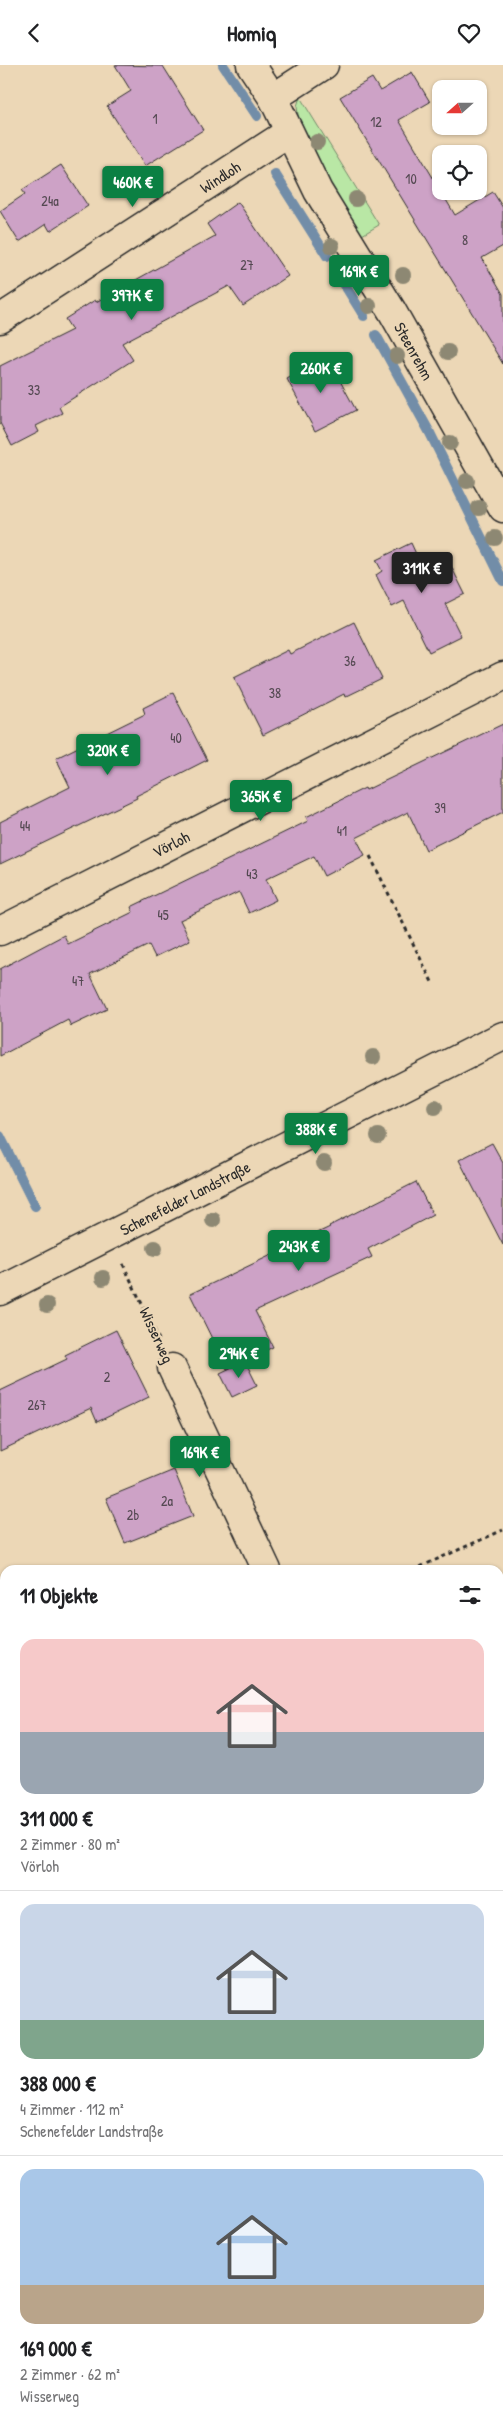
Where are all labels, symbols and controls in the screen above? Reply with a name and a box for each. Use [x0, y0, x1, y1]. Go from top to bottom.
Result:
text: Homiq [227, 18, 276, 48]
icon: back [20, 19, 48, 47]
icon: heart [455, 19, 483, 47]
north arrow [432, 80, 488, 135]
map controls [432, 80, 487, 200]
house number: 1 [152, 109, 158, 128]
house number: 12 [370, 112, 382, 131]
button: locate [432, 145, 487, 200]
street label: Windloh [195, 156, 245, 198]
pin: 460K € [92, 165, 174, 208]
house number: 10 [405, 169, 417, 188]
text: 460K € [113, 171, 153, 193]
house number: 24a [41, 191, 59, 210]
house number: 8 [462, 230, 468, 249]
house number: 27 [240, 255, 254, 274]
pin: 169K € [318, 255, 400, 297]
text: 169K € [340, 260, 378, 282]
pin: 397K € [91, 279, 173, 321]
text: 397K € [112, 284, 152, 306]
street label: Steenrehm [389, 318, 439, 384]
pin: 260K € [280, 351, 362, 394]
text: 260K € [301, 357, 341, 379]
house number: 33 [28, 380, 40, 399]
pin: 311K € [381, 551, 463, 594]
text: 311K € [403, 557, 441, 579]
house number: 36 [344, 651, 356, 670]
house number: 38 [269, 683, 281, 702]
house number: 40 [170, 728, 182, 747]
pin: 320K € [67, 733, 149, 776]
text: 320K € [87, 739, 129, 761]
pin: 365K € [220, 779, 302, 822]
text: 365K € [241, 785, 281, 807]
house number: 39 [434, 798, 446, 817]
house number: 44 [20, 816, 30, 835]
house number: 41 [337, 821, 347, 840]
street label: Vörloh [149, 825, 194, 863]
house number: 43 [246, 864, 258, 883]
house number: 45 [157, 905, 169, 924]
house number: 47 [72, 971, 84, 990]
pin: 388K € [275, 1113, 357, 1155]
text: 388K € [296, 1118, 336, 1140]
street label: Schenefelder Landstraße [116, 1155, 255, 1240]
pin: 243K € [258, 1229, 340, 1272]
text: 243K € [279, 1235, 319, 1257]
street label: Wisserweg [135, 1304, 179, 1366]
pin: 294K € [198, 1337, 280, 1379]
text: 294K € [219, 1342, 259, 1364]
house number: 2 [104, 1367, 111, 1386]
house number: 267 [27, 1395, 47, 1414]
pin: 169K € [159, 1435, 241, 1478]
text: 169K € [181, 1441, 219, 1463]
house number: 2a [161, 1491, 174, 1510]
house number: 2b [127, 1505, 139, 1524]
text: 11 Objekte [20, 1581, 98, 1610]
icon: filters [456, 1581, 484, 1609]
icon: home [207, 1671, 297, 1761]
text: 311 000 € [20, 1804, 93, 1833]
text: 2 Zimmer · 80 m² [20, 1833, 120, 1855]
text: Vörloh [20, 1855, 59, 1877]
icon: home [207, 1937, 297, 2027]
text: 388 000 € [20, 2069, 96, 2098]
text: 4 Zimmer · 112 m² [20, 2098, 124, 2120]
text: Schenefelder Landstraße [20, 2120, 164, 2142]
icon: home [207, 2202, 297, 2292]
text: 169 000 € [20, 2334, 92, 2363]
text: 2 Zimmer · 62 m² [20, 2363, 120, 2385]
text: Wisserweg [20, 2385, 79, 2407]

